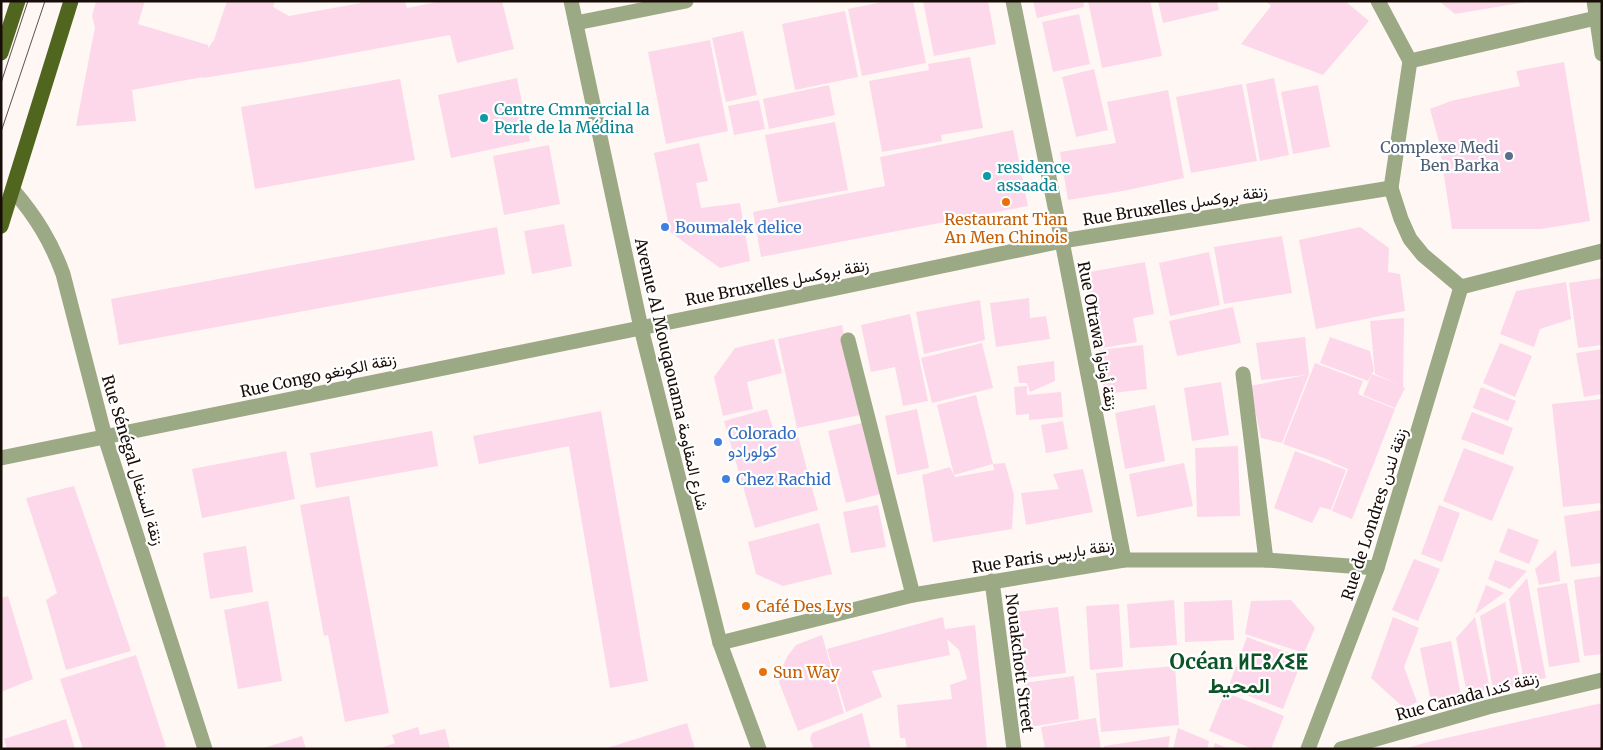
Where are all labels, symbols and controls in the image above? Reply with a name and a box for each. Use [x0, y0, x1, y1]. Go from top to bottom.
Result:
place label: Centre Cmmercial la Perle de la Médina [494, 99, 650, 137]
marker: Centre Cmmercial la Perle de la Médina [478, 112, 490, 124]
place label: Complexe Medi Ben Barka [1380, 137, 1499, 175]
marker: Complexe Medi Ben Barka [1503, 150, 1515, 162]
place label: residence assaada [997, 157, 1070, 195]
marker: residence assaada [981, 170, 993, 182]
street label: Rue Bruxelles زنقة بروكسل [1081, 181, 1269, 230]
marker: Restaurant Tian An Men Chinois [1000, 196, 1012, 208]
place label: Restaurant Tian An Men Chinois [943, 209, 1068, 247]
place label: Boumalek delice [675, 217, 802, 237]
marker: Boumalek delice [659, 221, 671, 233]
street label: Avenue Al Mouqaouama شارع المقاومة [629, 235, 713, 513]
street label: Rue Bruxelles زنقة بروكسل [683, 254, 871, 311]
street label: Rue Ottawa زنقة أوتاوا [1073, 259, 1122, 413]
street label: Rue Congo زنقة الكونغو [238, 349, 398, 402]
street label: Rue Sénégal زنقة السنغال [97, 372, 168, 548]
place label: Colorado كولورادو [728, 423, 796, 462]
street label: Rue de Londres زنقة لندن [1337, 425, 1412, 603]
marker: Colorado كولورادو [712, 436, 724, 448]
place label: Chez Rachid [736, 469, 831, 489]
marker: Chez Rachid [720, 473, 732, 485]
street label: Rue Paris زنقة باريس [970, 535, 1116, 578]
street label: Nouakchott Street [1002, 592, 1039, 734]
place label: Café Des Lys [756, 596, 852, 616]
marker: Café Des Lys [740, 600, 752, 612]
district label: Océan ⵍⵎⵓⵃⵉⵟ المحيط [1170, 648, 1309, 699]
place label: Sun Way [773, 662, 840, 682]
marker: Sun Way [757, 666, 769, 678]
street label: Rue Canada زنقة كندا [1393, 667, 1541, 726]

